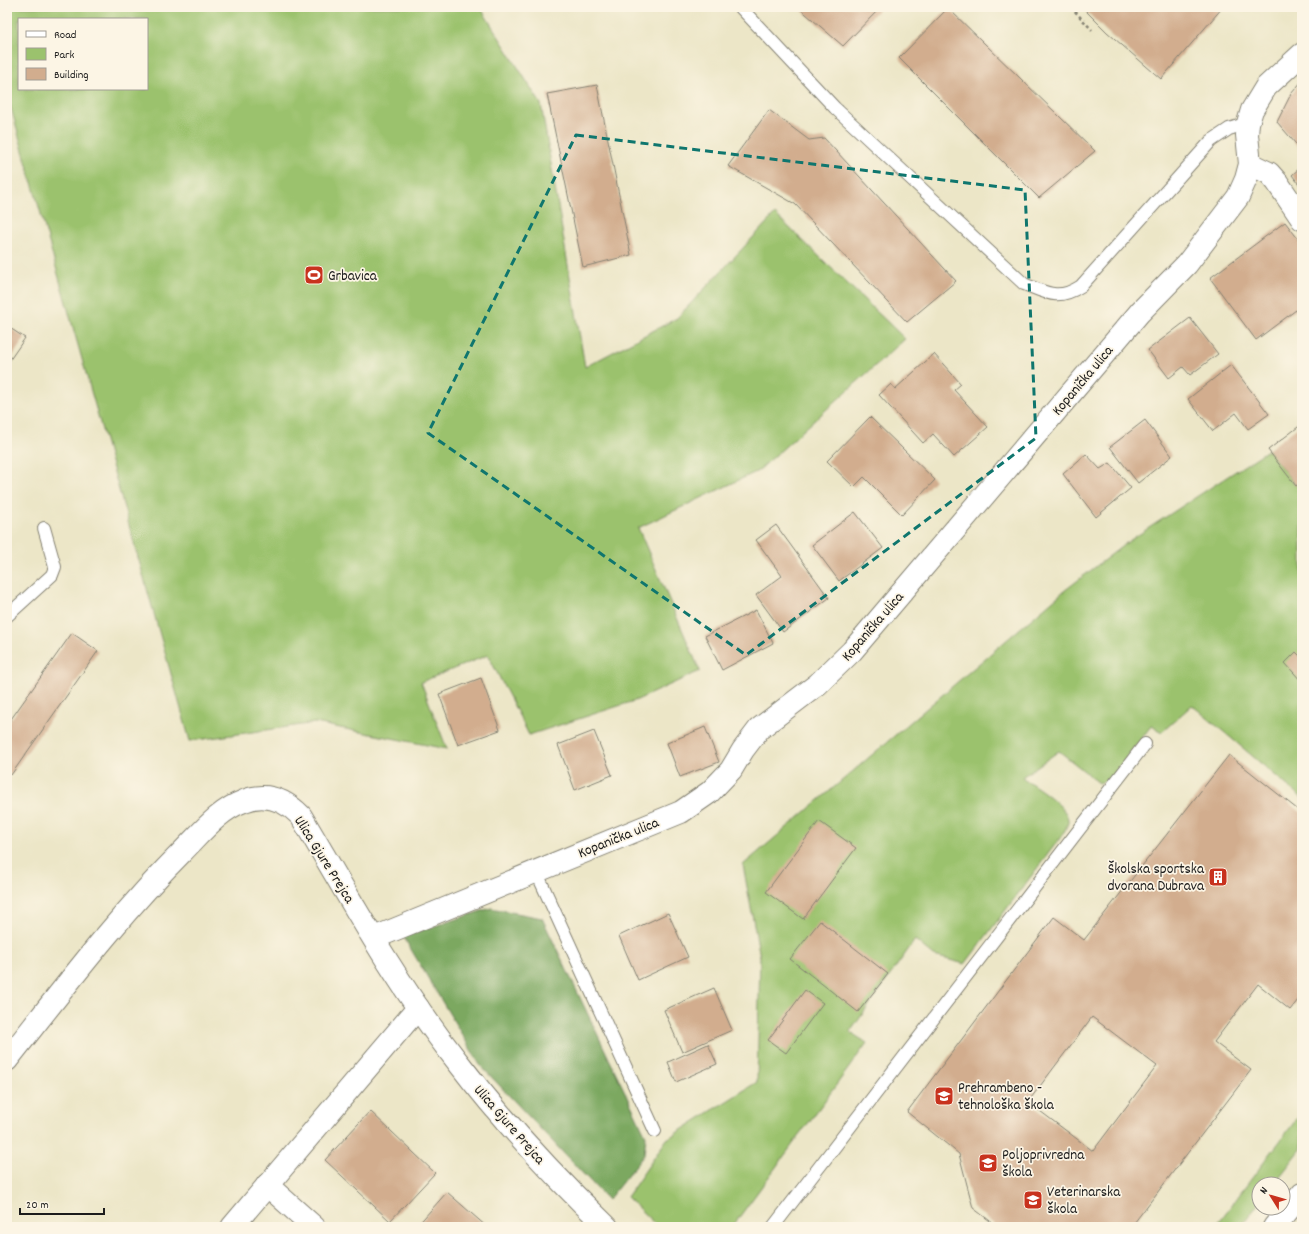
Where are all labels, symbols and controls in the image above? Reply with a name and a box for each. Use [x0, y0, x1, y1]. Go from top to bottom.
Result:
legend [18, 18, 148, 90]
text: Road [54, 27, 76, 44]
text: Park [54, 47, 75, 64]
text: Building [54, 67, 89, 84]
sports icon: Grbavica [303, 264, 325, 286]
place label: Grbavica [328, 266, 378, 288]
street label: Kopanička ulica [1048, 341, 1120, 421]
street label: Kopanička ulica [837, 587, 911, 667]
street label: Ulica Gjure Prejca [288, 812, 360, 909]
street label: Kopanička ulica [575, 812, 664, 865]
place label: Školska sportska dvorana Dubrava [1107, 859, 1205, 898]
building icon: Školska sportska dvorana Dubrava [1207, 866, 1229, 888]
place label: Prehrambeno - tehnološka škola [958, 1078, 1055, 1117]
street label: Ulica Gjure Prejca [468, 1081, 550, 1171]
school or university icon: Prehrambeno - tehnološka škola [933, 1085, 955, 1107]
place label: Poljoprivredna škola [1002, 1145, 1085, 1184]
school or university icon: Poljoprivredna škola [977, 1152, 999, 1174]
north arrow [1251, 1176, 1291, 1216]
place label: Veterinarska škola [1047, 1182, 1121, 1221]
text: N [1257, 1184, 1273, 1198]
school or university icon: Veterinarska škola [1022, 1189, 1044, 1211]
scale bar [20, 1190, 104, 1216]
text: 20 m [26, 1197, 49, 1214]

